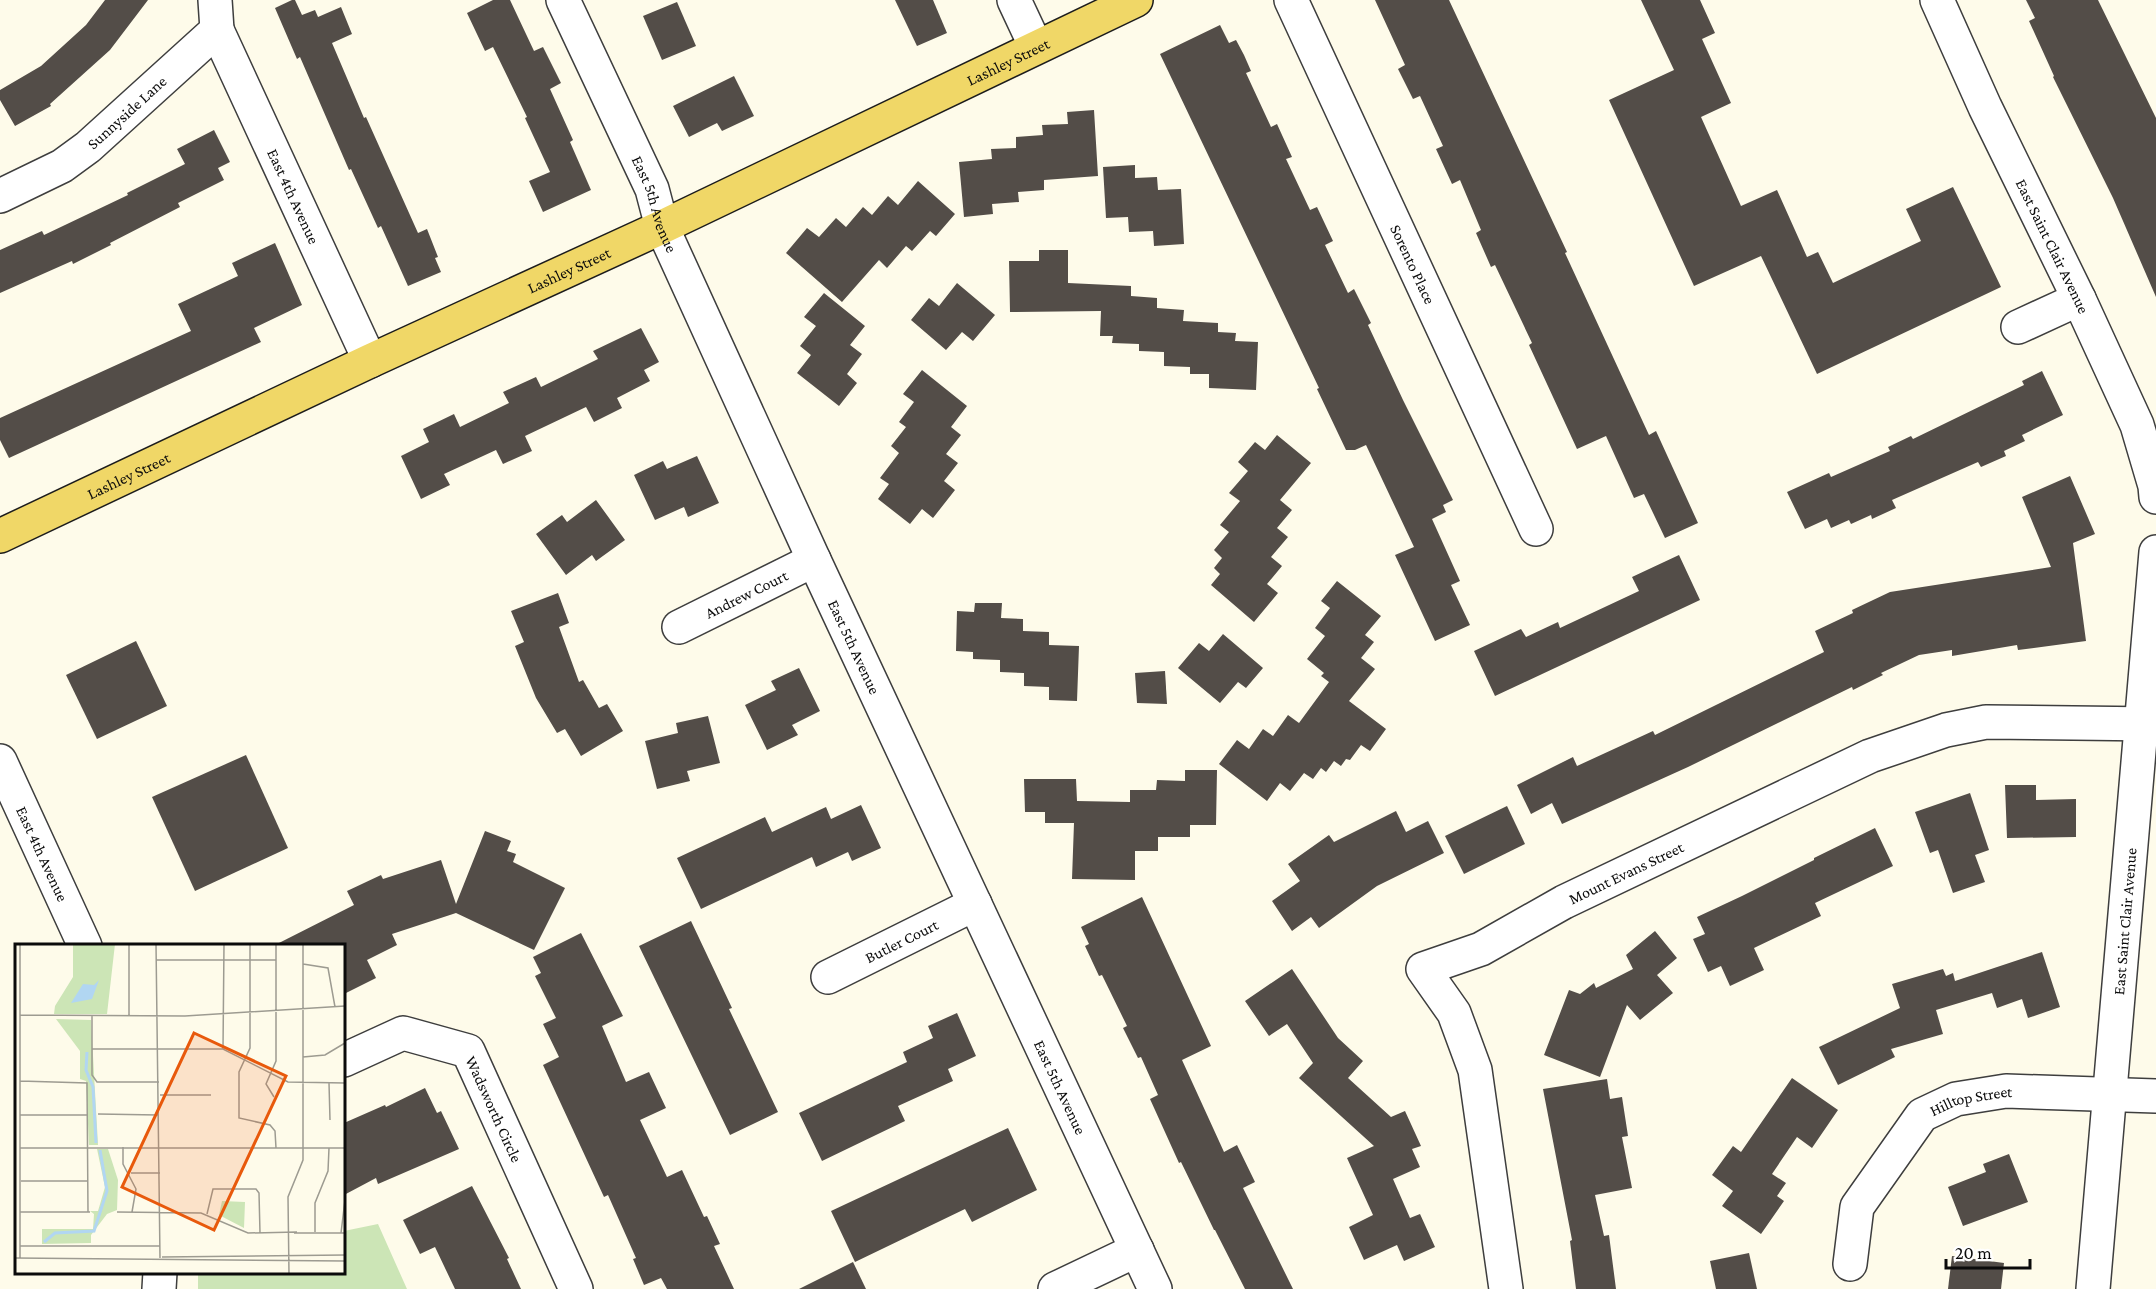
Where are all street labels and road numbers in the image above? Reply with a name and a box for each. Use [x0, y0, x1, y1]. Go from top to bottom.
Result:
street label: Lashley Street [964, 35, 1053, 89]
street label: Sunnyside Lane [84, 72, 170, 152]
street label: East 4th Avenue [264, 146, 323, 247]
street label: East 5th Avenue [629, 153, 680, 255]
street label: East Saint Clair Avenue [2012, 176, 2092, 316]
street label: Sorento Place [1387, 222, 1439, 307]
street label: Lashley Street [525, 244, 614, 297]
street label: Lashley Street [85, 449, 173, 503]
street label: Andrew Court [702, 566, 791, 622]
street label: East 5th Avenue [825, 597, 883, 697]
street label: East 4th Avenue [13, 804, 71, 904]
street label: Mount Evans Street [1566, 838, 1687, 908]
street label: East Saint Clair Avenue [2110, 847, 2140, 996]
street label: Butler Court [862, 915, 942, 966]
street label: East 5th Avenue [1031, 1037, 1089, 1137]
street label: Wadsworth Circle [462, 1053, 525, 1165]
street label: Hilltop Street [1927, 1083, 2013, 1119]

